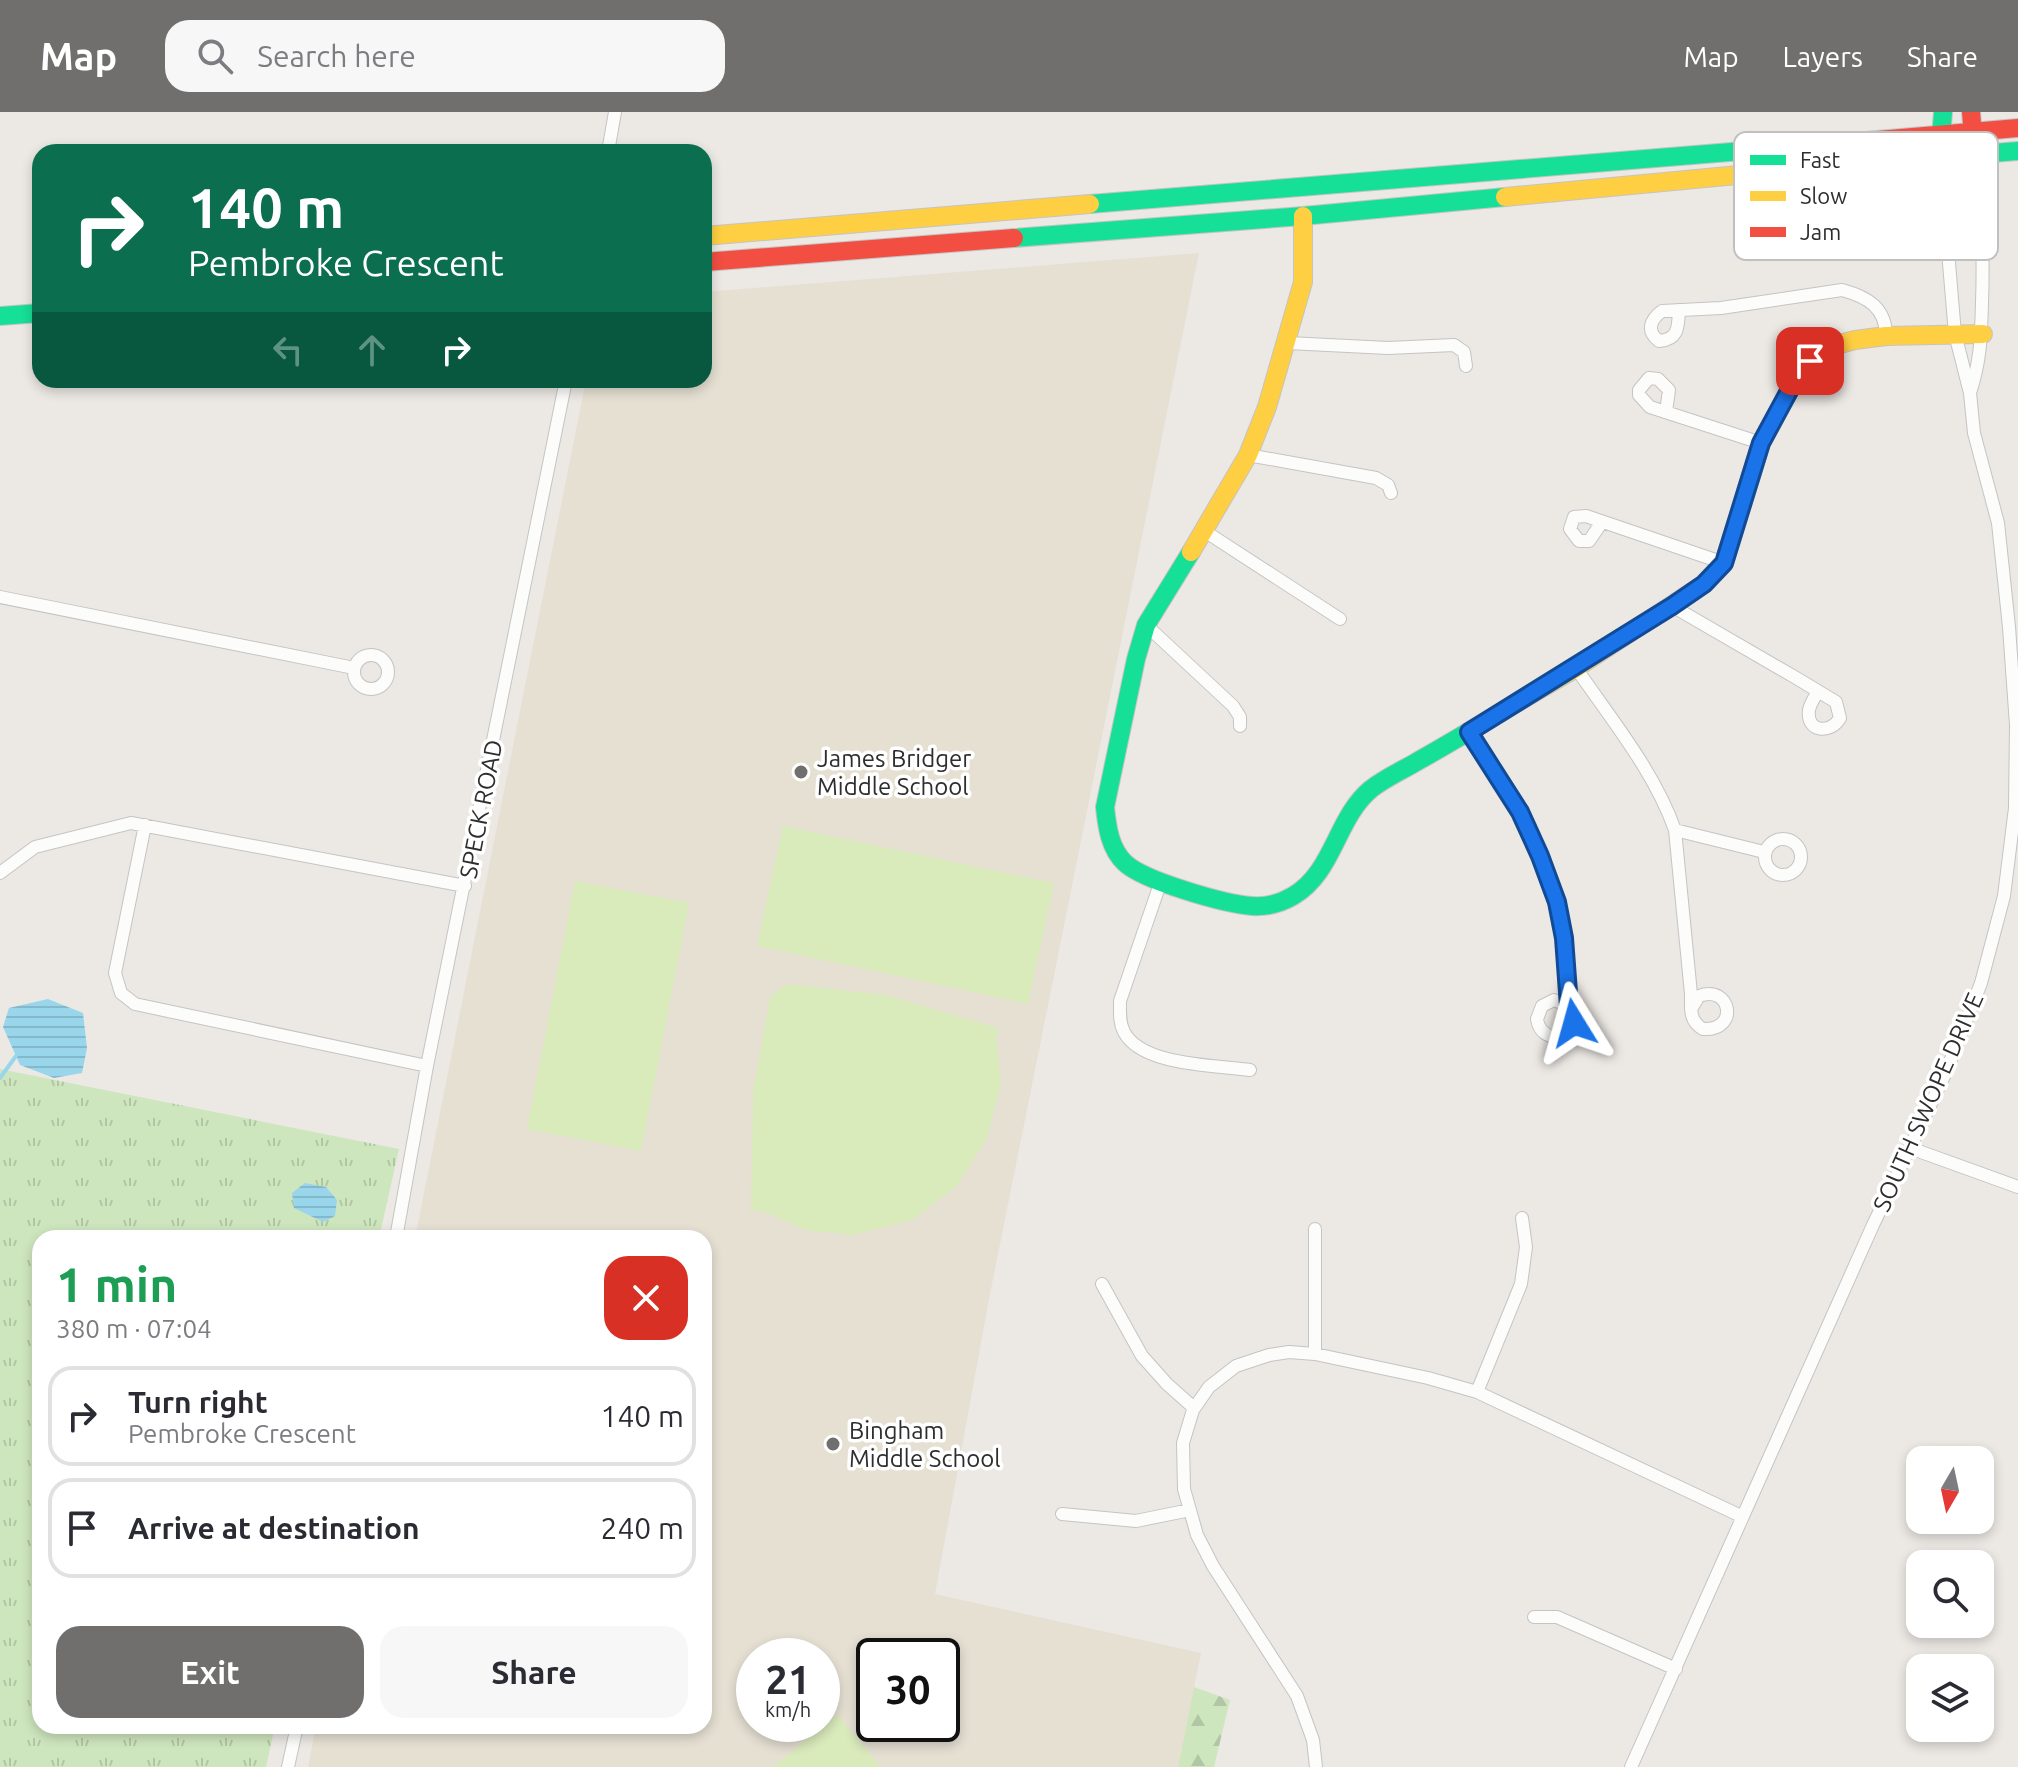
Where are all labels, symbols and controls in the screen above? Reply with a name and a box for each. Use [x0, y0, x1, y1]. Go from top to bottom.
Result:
search box [165, 20, 725, 92]
icon: search [193, 34, 237, 78]
text: Map [40, 35, 117, 77]
text: Search here [257, 39, 416, 73]
text: Map [1683, 41, 1739, 72]
text: Layers [1783, 41, 1863, 72]
text: Share [1907, 41, 1978, 72]
legend [1734, 132, 1998, 260]
text: Fast [1800, 147, 1841, 172]
icon: right [56, 176, 160, 280]
text: 140 m [188, 176, 344, 239]
text: Slow [1800, 183, 1847, 208]
text: Jam [1800, 219, 1841, 244]
text: Pembroke Crescent [188, 242, 504, 283]
pin [1776, 327, 1844, 395]
icon: left [266, 328, 310, 372]
icon: ahead [350, 328, 394, 372]
icon: right [434, 328, 478, 372]
icon: arrive [1788, 339, 1832, 383]
street label: SPECK ROAD [454, 737, 508, 881]
place label: James Bridger Middle School [817, 745, 971, 800]
marker: James Bridger Middle School [792, 763, 810, 781]
position arrow [1532, 981, 1616, 1065]
street label: SOUTH SWOPE DRIVE [1868, 988, 1988, 1216]
button: close [604, 1256, 688, 1340]
text: 1 min [56, 1257, 177, 1311]
text: 380 m · 07:04 [56, 1314, 212, 1343]
text: Turn right [128, 1385, 268, 1419]
icon: right [60, 1394, 104, 1438]
text: 140 m [600, 1399, 684, 1433]
place label: Bingham Middle School [849, 1417, 1001, 1472]
text: Pembroke Crescent [128, 1419, 356, 1448]
marker: Bingham Middle School [824, 1435, 842, 1453]
north arrow [1906, 1446, 1994, 1534]
map controls [1906, 1446, 1994, 1742]
icon: arrive [60, 1506, 104, 1550]
text: Arrive at destination [128, 1511, 420, 1545]
text: 240 m [600, 1511, 684, 1545]
button: search [1906, 1550, 1994, 1638]
button: Exit [56, 1626, 364, 1718]
button: Share [380, 1626, 688, 1718]
speed limit sign: 30 [856, 1638, 960, 1742]
button: layers [1906, 1654, 1994, 1742]
text: 21 [765, 1657, 811, 1702]
text: km/h [765, 1698, 811, 1721]

